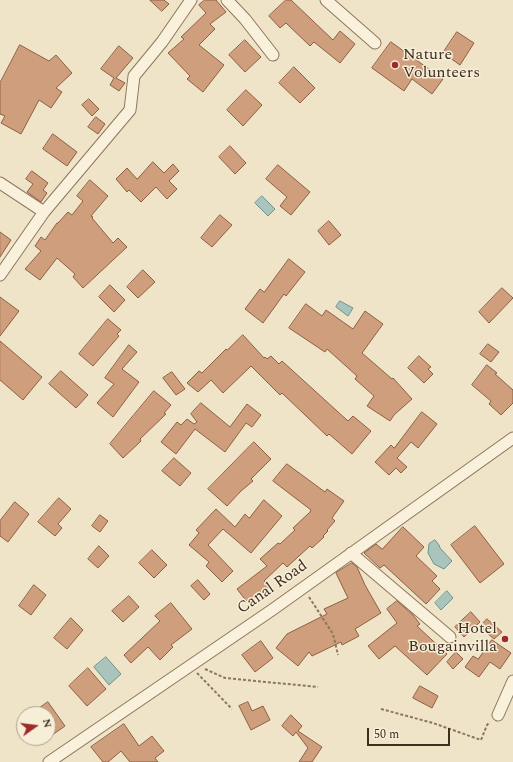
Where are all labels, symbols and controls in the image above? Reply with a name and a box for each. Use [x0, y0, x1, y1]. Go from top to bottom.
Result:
place label: Nature Volunteers [403, 46, 480, 84]
marker: Nature Volunteers [390, 60, 400, 70]
street label: Canal Road [234, 557, 312, 619]
place label: Hotel Bougainvilla [408, 620, 497, 658]
marker: Hotel Bougainvilla [500, 634, 510, 644]
north arrow [16, 706, 56, 746]
text: N [38, 717, 56, 730]
scale bar [369, 720, 452, 746]
text: 50 m [374, 725, 399, 744]

